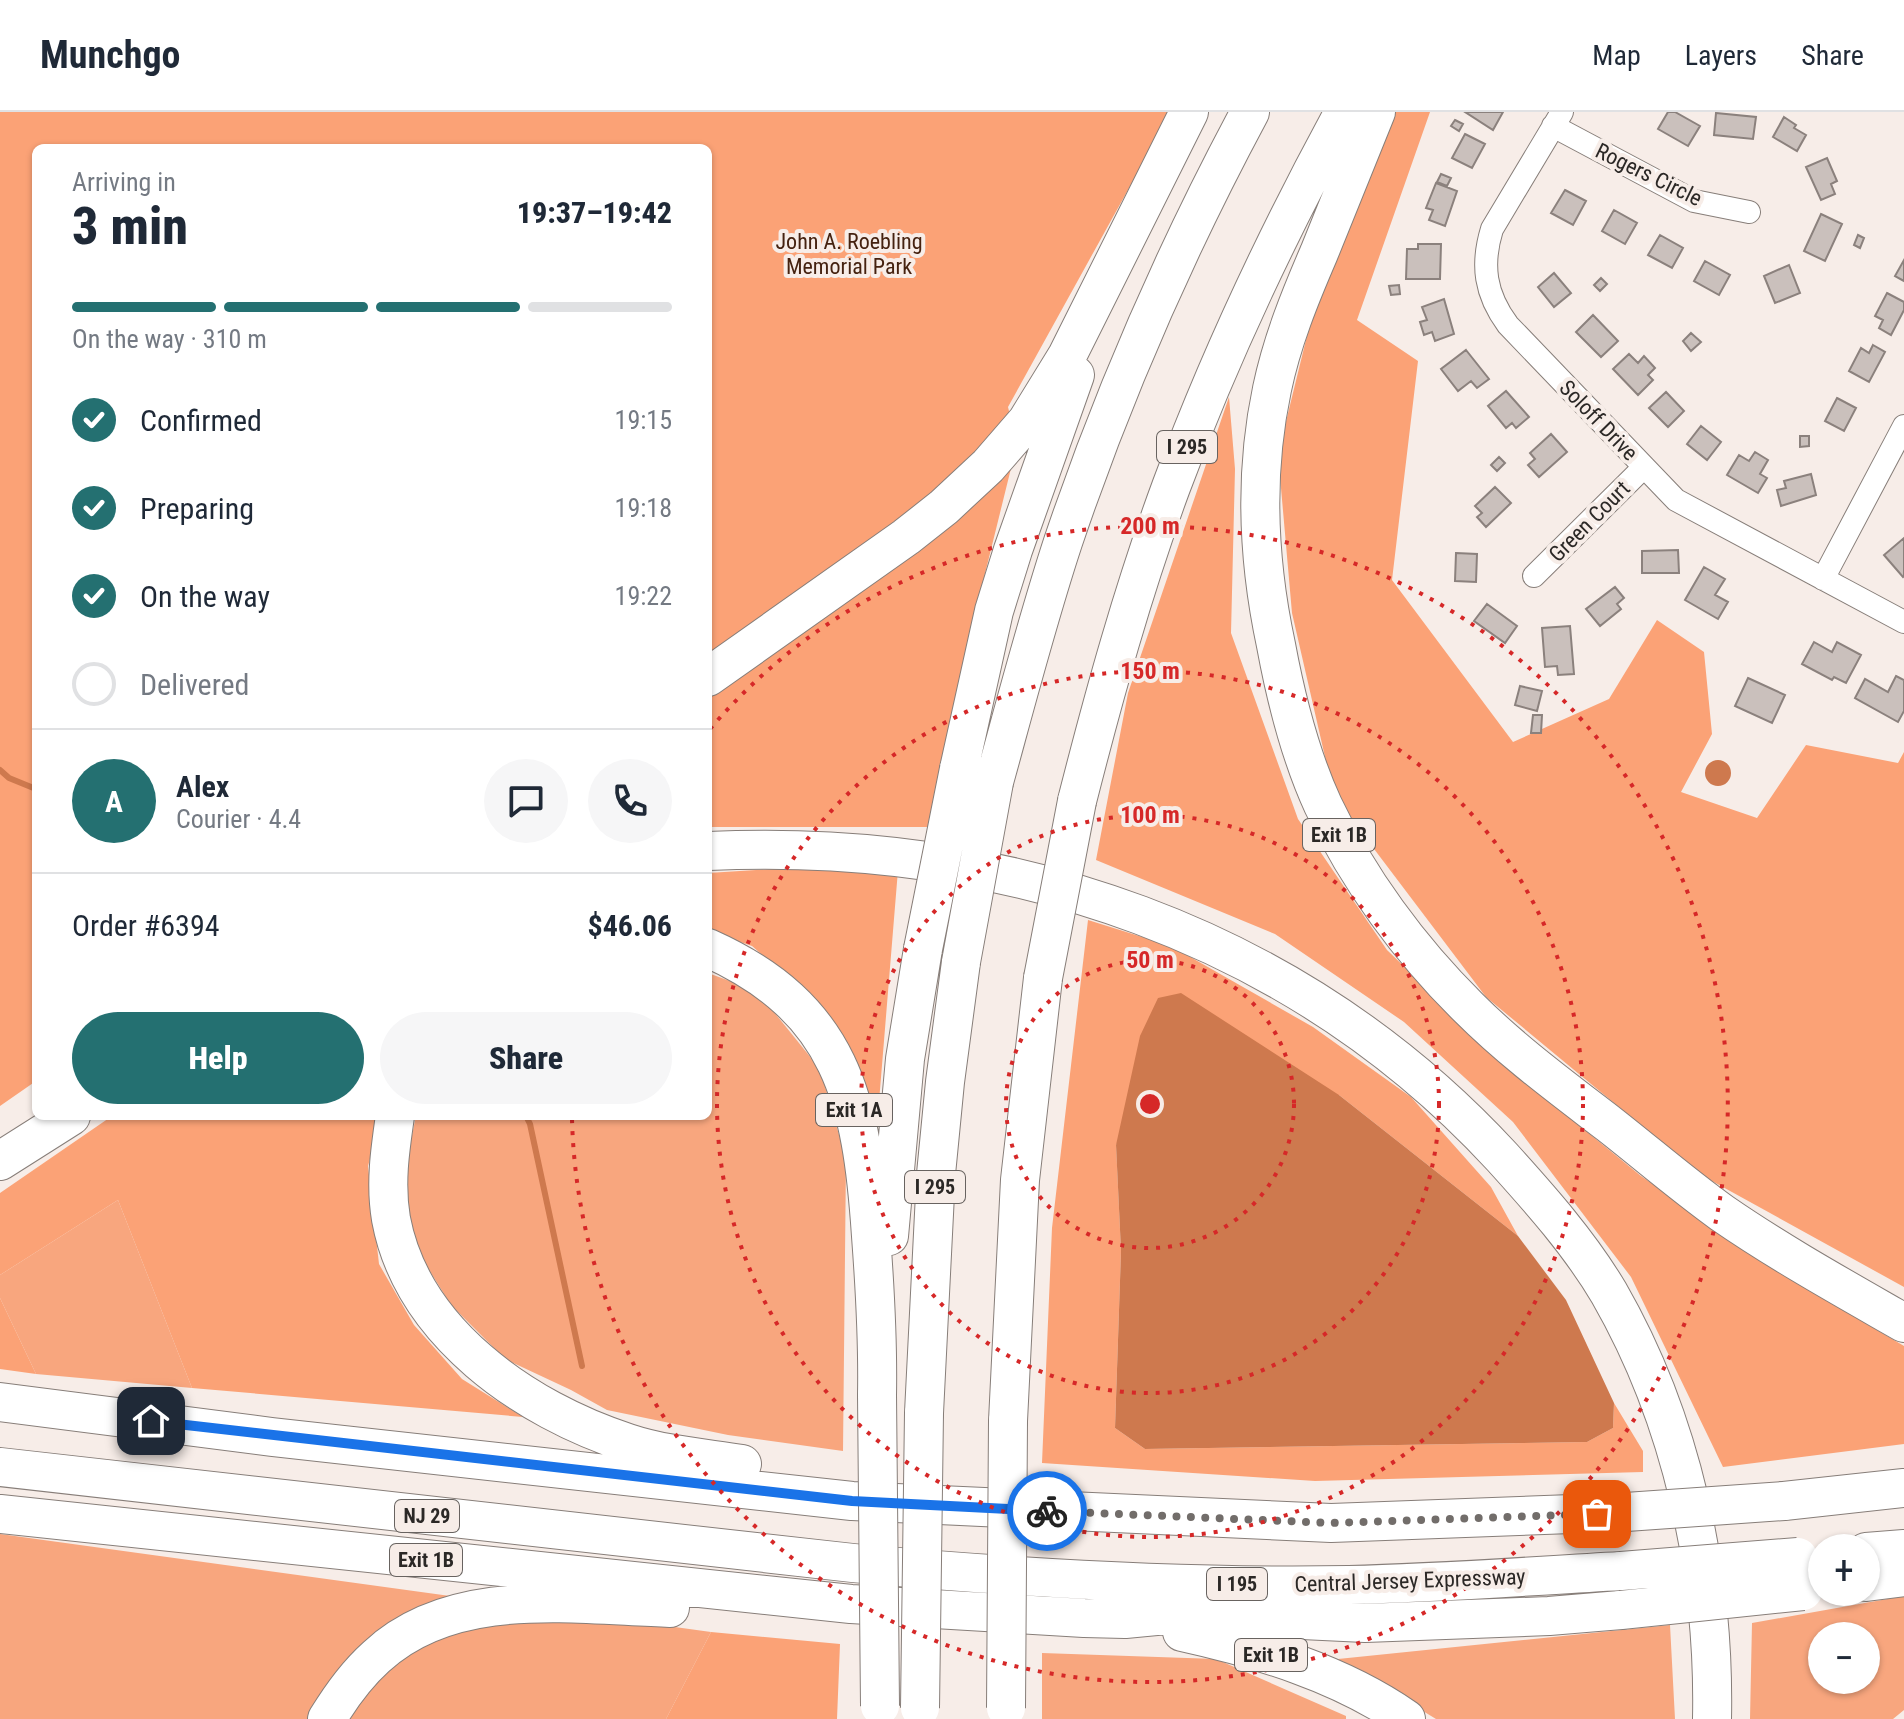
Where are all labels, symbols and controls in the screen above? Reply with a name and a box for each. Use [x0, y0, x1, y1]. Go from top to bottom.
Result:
text: Munchgo [40, 33, 180, 77]
text: Map [1592, 39, 1641, 72]
text: Layers [1685, 39, 1757, 72]
text: Share [1801, 39, 1864, 72]
street label: Rogers Circle [1592, 138, 1706, 211]
text: Arriving in [72, 167, 176, 197]
text: 19:37–19:42 [517, 195, 672, 230]
text: 3 min [72, 196, 188, 257]
park label: John A. Roebling Memorial Park [775, 229, 923, 279]
text: On the way · 310 m [72, 324, 267, 354]
street label: Soloff Drive [1554, 375, 1643, 466]
icon: check [72, 398, 116, 442]
text: Confirmed [140, 403, 262, 438]
text: 19:15 [615, 405, 672, 435]
road number: I 295 [1157, 431, 1217, 463]
street label: Green Court [1544, 476, 1635, 567]
icon: check [72, 486, 116, 530]
text: Preparing [140, 491, 254, 526]
text: 19:18 [615, 493, 672, 523]
text: 200 m [1120, 512, 1180, 540]
icon: check [72, 574, 116, 618]
text: On the way [140, 579, 270, 614]
text: 19:22 [615, 581, 672, 611]
text: 150 m [1120, 657, 1180, 685]
text: Delivered [140, 667, 249, 702]
button: chat [484, 759, 568, 843]
button: phone [588, 759, 672, 843]
text: Alex [176, 769, 229, 804]
text: A [105, 784, 123, 819]
text: 100 m [1120, 801, 1180, 829]
text: Courier · 4.4 [176, 804, 301, 834]
road number: Exit 1B [1303, 819, 1375, 851]
text: Order #6394 [72, 908, 220, 943]
text: $46.06 [587, 908, 672, 943]
text: 50 m [1126, 946, 1174, 974]
button: Help [72, 1012, 364, 1104]
button: Share [380, 1012, 672, 1104]
centre of rings [1136, 1090, 1164, 1118]
road number: Exit 1A [816, 1094, 892, 1126]
road number: I 295 [905, 1171, 965, 1203]
pin [117, 1387, 185, 1455]
icon: home [129, 1399, 173, 1443]
courier [1007, 1471, 1087, 1551]
pin [1563, 1480, 1631, 1548]
icon: bike [1025, 1489, 1069, 1533]
icon: bag [1575, 1492, 1619, 1536]
road number: NJ 29 [395, 1500, 459, 1532]
map controls [1808, 1534, 1880, 1694]
button: + [1808, 1534, 1880, 1606]
road number: Exit 1B [390, 1544, 462, 1576]
street label: Central Jersey Expressway [1294, 1564, 1526, 1597]
road number: I 195 [1207, 1568, 1267, 1600]
button: − [1808, 1622, 1880, 1694]
road number: Exit 1B [1235, 1639, 1307, 1671]

